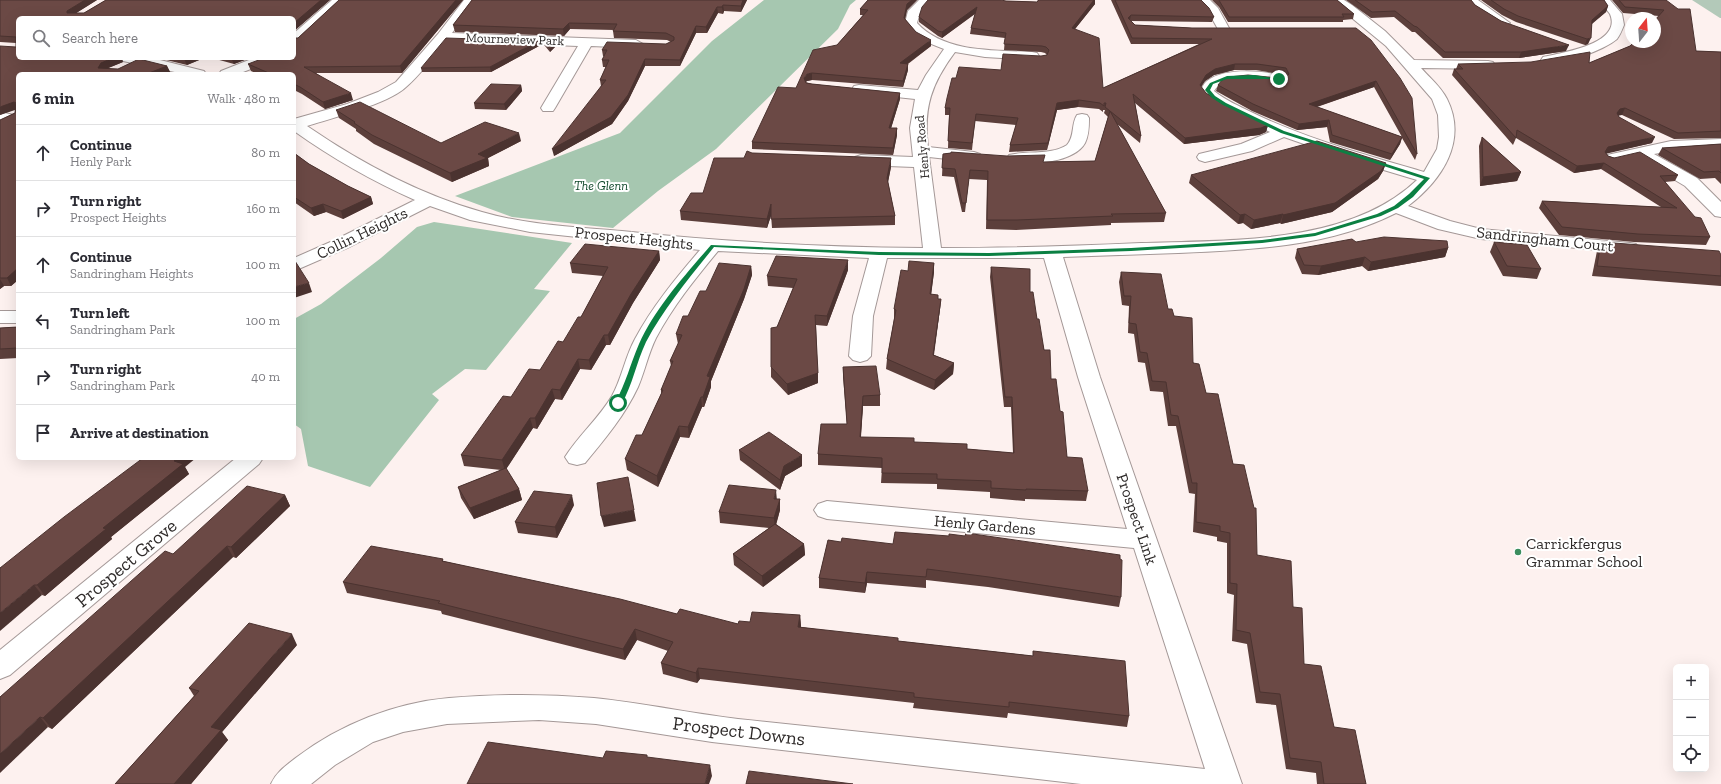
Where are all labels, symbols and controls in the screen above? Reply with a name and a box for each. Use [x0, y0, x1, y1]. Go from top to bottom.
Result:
north arrow [1625, 12, 1661, 48]
search box [16, 16, 296, 60]
icon: search [30, 27, 52, 49]
text: Search here [62, 29, 138, 47]
street label: Mourneview Park [465, 30, 565, 48]
route end [1270, 70, 1288, 88]
text: 6 min [32, 88, 74, 108]
text: Walk · 480 m [208, 91, 280, 106]
street label: Henly Road [912, 115, 932, 179]
text: Continue [70, 136, 132, 154]
icon: ahead [32, 142, 54, 164]
text: 80 m [251, 145, 280, 160]
text: Henly Park [70, 154, 131, 169]
park label: The Glenn [574, 178, 628, 193]
text: Turn right [70, 192, 141, 210]
icon: right [32, 198, 54, 220]
text: 160 m [246, 201, 280, 216]
street label: Collin Heights [313, 203, 411, 263]
text: Prospect Heights [70, 210, 167, 225]
street label: Prospect Heights [574, 222, 694, 254]
street label: Sandringham Court [1476, 222, 1614, 256]
text: Continue [70, 248, 132, 266]
icon: ahead [32, 254, 54, 276]
text: 100 m [246, 257, 280, 272]
text: Sandringham Heights [70, 266, 193, 281]
text: Turn left [70, 304, 130, 322]
icon: left [32, 310, 54, 332]
text: 100 m [246, 313, 280, 328]
text: Sandringham Park [70, 322, 175, 337]
text: Turn right [70, 360, 141, 378]
icon: right [32, 366, 54, 388]
text: 40 m [251, 369, 280, 384]
text: Sandringham Park [70, 378, 175, 393]
route start [609, 394, 627, 412]
icon: arrive [32, 422, 54, 444]
text: Arrive at destination [70, 424, 209, 442]
street label: Prospect Link [1113, 471, 1162, 568]
street label: Henly Gardens [933, 511, 1037, 539]
street label: Prospect Grove [71, 514, 181, 612]
place label: Carrickfergus Grammar School [1526, 534, 1643, 571]
marker: Carrickfergus Grammar School [1513, 547, 1523, 557]
map controls [1673, 664, 1709, 772]
button: + [1673, 664, 1709, 700]
button: − [1673, 700, 1709, 736]
street label: Prospect Downs [671, 711, 807, 751]
button: locate [1673, 736, 1709, 772]

